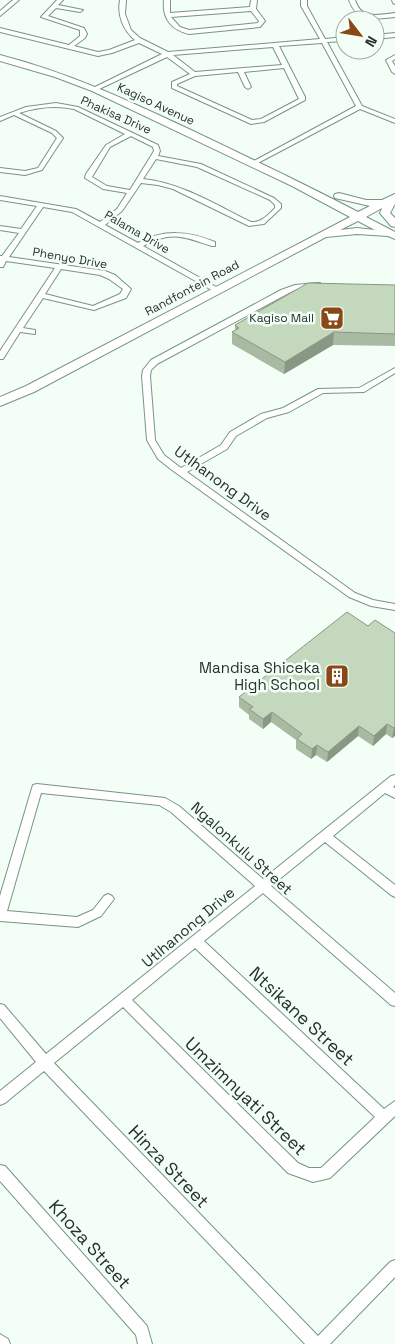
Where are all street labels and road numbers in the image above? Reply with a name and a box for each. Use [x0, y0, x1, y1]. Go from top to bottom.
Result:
street label: Kagiso Avenue [115, 79, 197, 129]
street label: Phakisa Drive [78, 92, 154, 138]
street label: Palama Drive [101, 207, 173, 257]
street label: Phenyo Drive [31, 244, 109, 272]
street label: Randfontein Road [142, 256, 242, 320]
street label: Utlhanong Drive [171, 441, 275, 525]
street label: Ngalonkulu Street [187, 797, 297, 899]
street label: Utlhanong Drive [138, 883, 238, 971]
street label: Ntsikane Street [245, 961, 359, 1071]
street label: Umzimnyati Street [180, 1032, 312, 1160]
street label: Hinza Street [124, 1120, 214, 1212]
street label: Khoza Street [44, 1195, 136, 1293]

